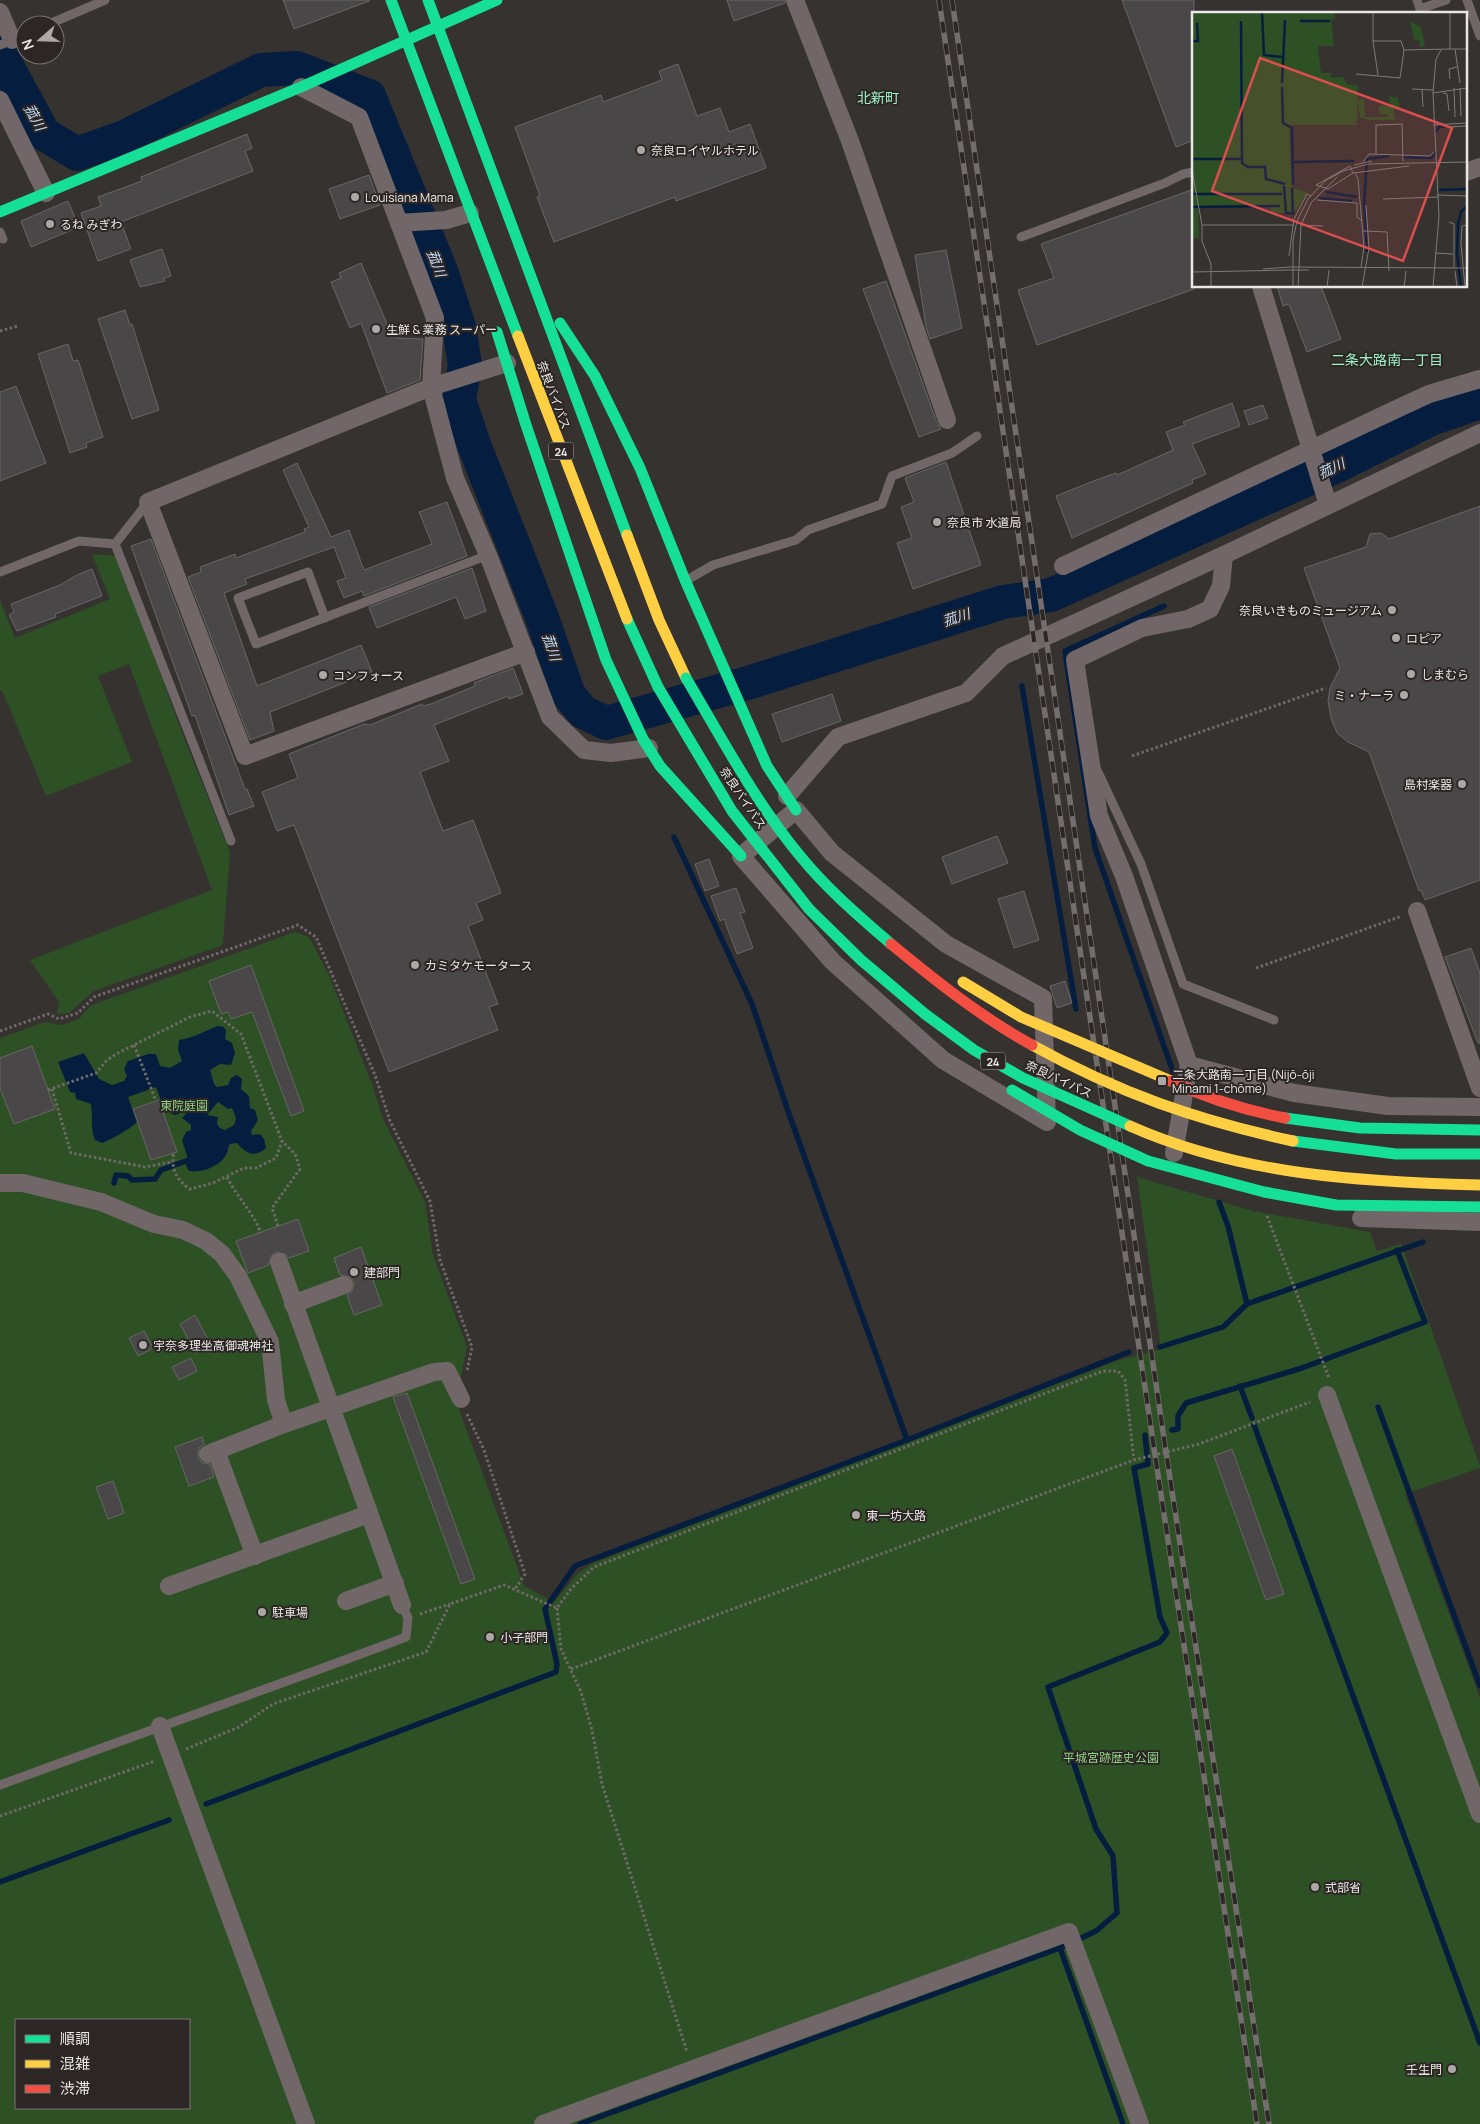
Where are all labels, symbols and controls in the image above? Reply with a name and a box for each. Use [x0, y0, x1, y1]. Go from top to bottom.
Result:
inset map [1192, 12, 1468, 288]
north arrow [15, 15, 65, 65]
text: N [17, 37, 38, 53]
district label: 北新町 [857, 88, 899, 107]
water label: 菰川 [20, 100, 51, 136]
place label: 奈良ロイヤルホテル [651, 142, 759, 159]
marker: 奈良ロイヤルホテル [635, 144, 647, 156]
place label: Louisiana Mama [365, 189, 454, 206]
marker: Louisiana Mama [349, 191, 361, 203]
place label: るね みぎわ [60, 216, 122, 233]
marker: るね みぎわ [44, 218, 56, 230]
water label: 菰川 [423, 247, 452, 281]
place label: 生鮮 & 業務 スーパー [386, 321, 497, 338]
marker: 生鮮 & 業務 スーパー [370, 323, 382, 335]
district label: 二条大路南一丁目 [1331, 350, 1443, 369]
street label: 奈良バイパス [533, 358, 575, 432]
road number: 24 [548, 442, 574, 460]
water label: 菰川 [1314, 453, 1350, 483]
place label: 奈良市 水道局 [947, 514, 1021, 531]
marker: 奈良市 水道局 [931, 516, 943, 528]
place label: 奈良いきものミュージアム [1239, 602, 1382, 619]
water label: 菰川 [940, 603, 974, 630]
marker: 奈良いきものミュージアム [1386, 604, 1398, 616]
place label: ロピア [1406, 630, 1442, 647]
water label: 菰川 [538, 631, 566, 665]
marker: ロピア [1390, 632, 1402, 644]
place label: しまむら [1421, 666, 1469, 683]
place label: コンフォース [333, 667, 404, 684]
marker: しまむら [1405, 668, 1417, 680]
marker: コンフォース [317, 669, 329, 681]
place label: ミ・ナーラ [1334, 687, 1394, 704]
marker: ミ・ナーラ [1398, 689, 1410, 701]
street label: 奈良バイパス [716, 763, 770, 833]
place label: 島村楽器 [1404, 776, 1452, 793]
marker: 島村楽器 [1456, 778, 1468, 790]
place label: カミタケモータース [425, 957, 532, 974]
marker: カミタケモータース [409, 959, 421, 971]
road number: 24 [980, 1052, 1006, 1070]
street label: 奈良バイパス [1023, 1056, 1095, 1102]
place label: 二条大路南一丁目 (Nijō-ōji Minami 1-chōme) [1172, 1066, 1315, 1097]
marker: 二条大路南一丁目 (Nijō-ōji Minami 1-chōme) [1156, 1075, 1168, 1087]
park label: 東院庭園 [160, 1097, 208, 1114]
place label: 建部門 [364, 1264, 400, 1281]
marker: 建部門 [348, 1266, 360, 1278]
place label: 宇奈多理坐高御魂神社 [153, 1337, 273, 1354]
marker: 宇奈多理坐高御魂神社 [137, 1339, 149, 1351]
place label: 東一坊大路 [866, 1507, 926, 1524]
marker: 東一坊大路 [850, 1509, 862, 1521]
place label: 駐車場 [272, 1604, 308, 1621]
marker: 駐車場 [256, 1606, 268, 1618]
place label: 小子部門 [500, 1629, 548, 1646]
marker: 小子部門 [484, 1631, 496, 1643]
park label: 平城宮跡歴史公園 [1063, 1749, 1159, 1766]
place label: 式部省 [1325, 1879, 1361, 1896]
marker: 式部省 [1309, 1881, 1321, 1893]
legend [15, 2019, 190, 2109]
text: 順調 [60, 2028, 90, 2049]
text: 混雑 [60, 2053, 90, 2074]
place label: 壬生門 [1406, 2061, 1442, 2078]
marker: 壬生門 [1446, 2063, 1458, 2075]
text: 渋滞 [60, 2078, 90, 2099]

